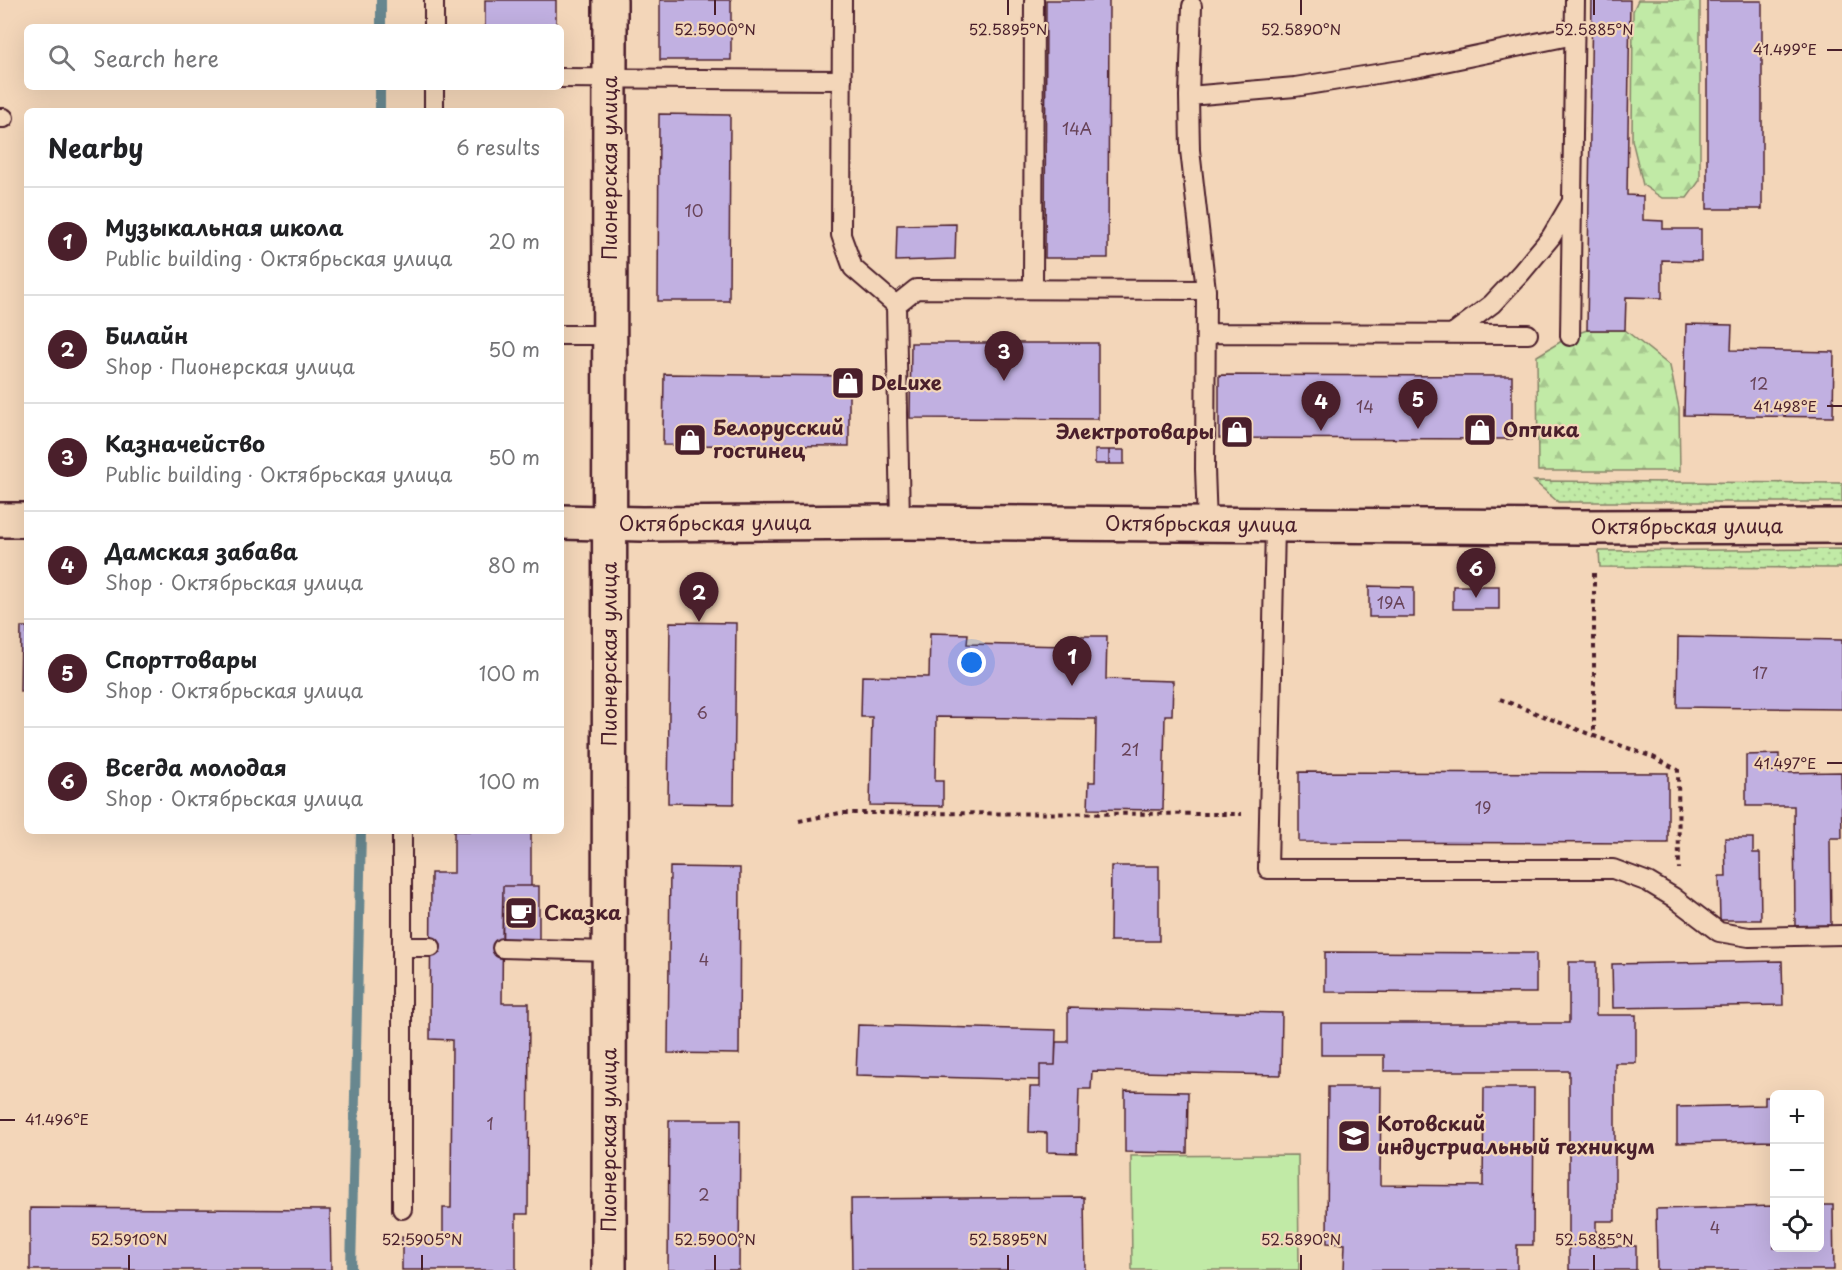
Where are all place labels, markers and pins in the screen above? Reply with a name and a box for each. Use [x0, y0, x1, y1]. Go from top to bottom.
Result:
pin: 3 [984, 332, 1024, 381]
shop icon: DeLuxe [830, 365, 866, 401]
place label: DeLuxe [871, 367, 942, 397]
pin: 5 [1398, 380, 1438, 429]
pin: 4 [1302, 382, 1340, 431]
place label: Белорусский гостинец [713, 412, 844, 465]
shop icon: Оптика [1462, 412, 1498, 448]
shop icon: Электротовары [1219, 414, 1255, 450]
place label: Оптика [1503, 414, 1579, 444]
place label: Электротовары [1056, 416, 1214, 446]
shop icon: Белорусский гостинец [672, 422, 708, 458]
pin: 6 [1456, 548, 1496, 598]
pin: 2 [680, 572, 718, 622]
pin: 1 [1052, 636, 1092, 686]
cafe icon: Сказка [503, 895, 539, 931]
place label: Сказка [544, 897, 622, 927]
place label: Котовский индустриальный техникум [1377, 1108, 1655, 1161]
school or university icon: Котовский индустриальный техникум [1336, 1118, 1372, 1154]

